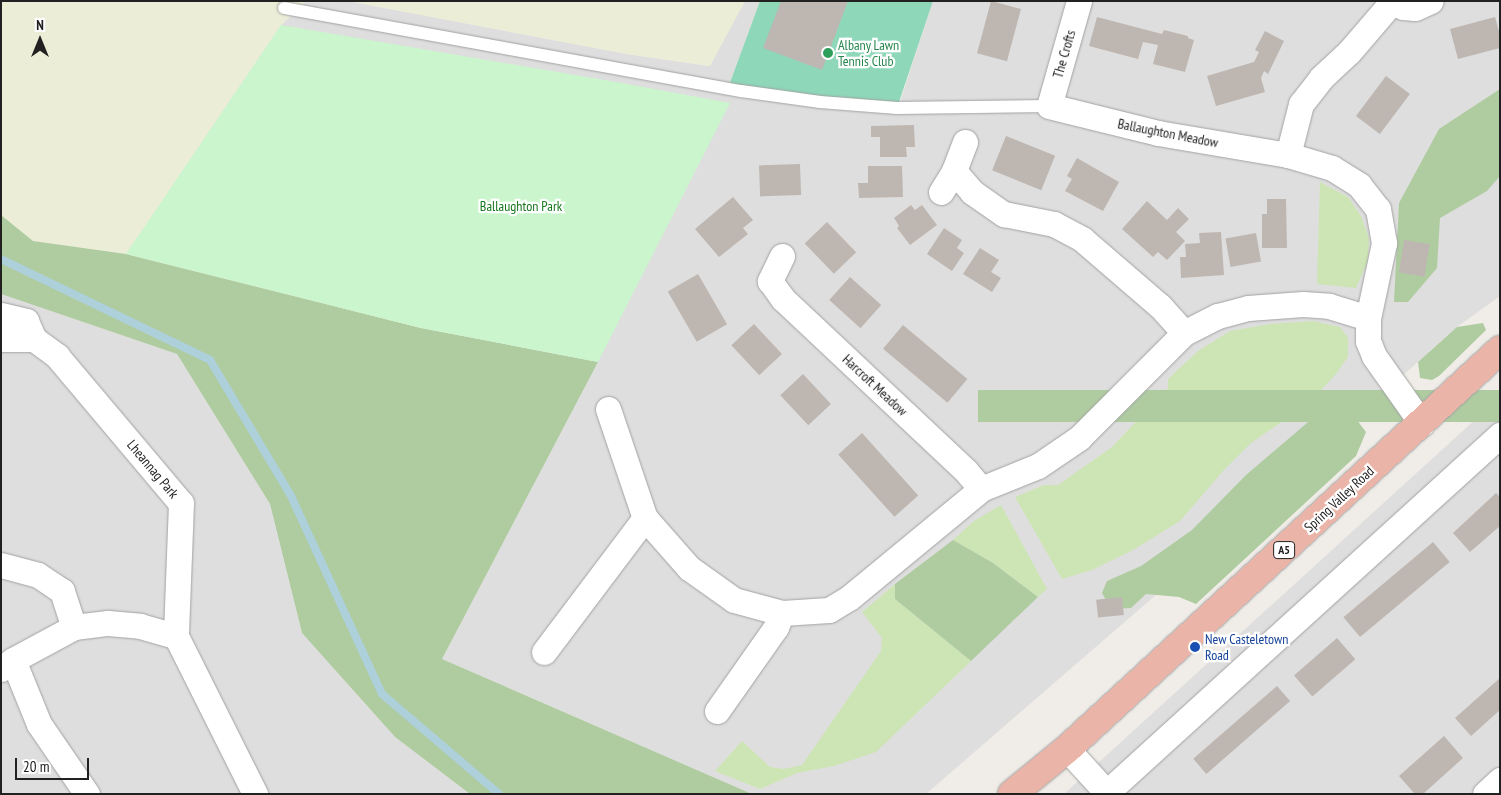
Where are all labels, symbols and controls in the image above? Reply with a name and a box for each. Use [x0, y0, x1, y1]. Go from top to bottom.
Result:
north arrow [15, 15, 65, 65]
text: N [36, 16, 44, 34]
street label: The Crofts [1049, 28, 1079, 80]
place label: Albany Lawn Tennis Club [838, 37, 900, 70]
marker: Albany Lawn Tennis Club [822, 47, 834, 59]
street label: Ballaughton Meadow [1116, 115, 1220, 151]
park label: Ballaughton Park [480, 198, 562, 214]
street label: Harcroft Meadow [839, 351, 911, 419]
street label: Lheannag Park [124, 436, 182, 502]
street label: Spring Valley Road [1300, 462, 1378, 536]
road number: A5 [1273, 540, 1295, 560]
place label: New Casteletown Road [1205, 631, 1289, 664]
marker: New Casteletown Road [1189, 641, 1201, 653]
scale bar [18, 748, 91, 780]
text: 20 m [23, 757, 49, 776]

